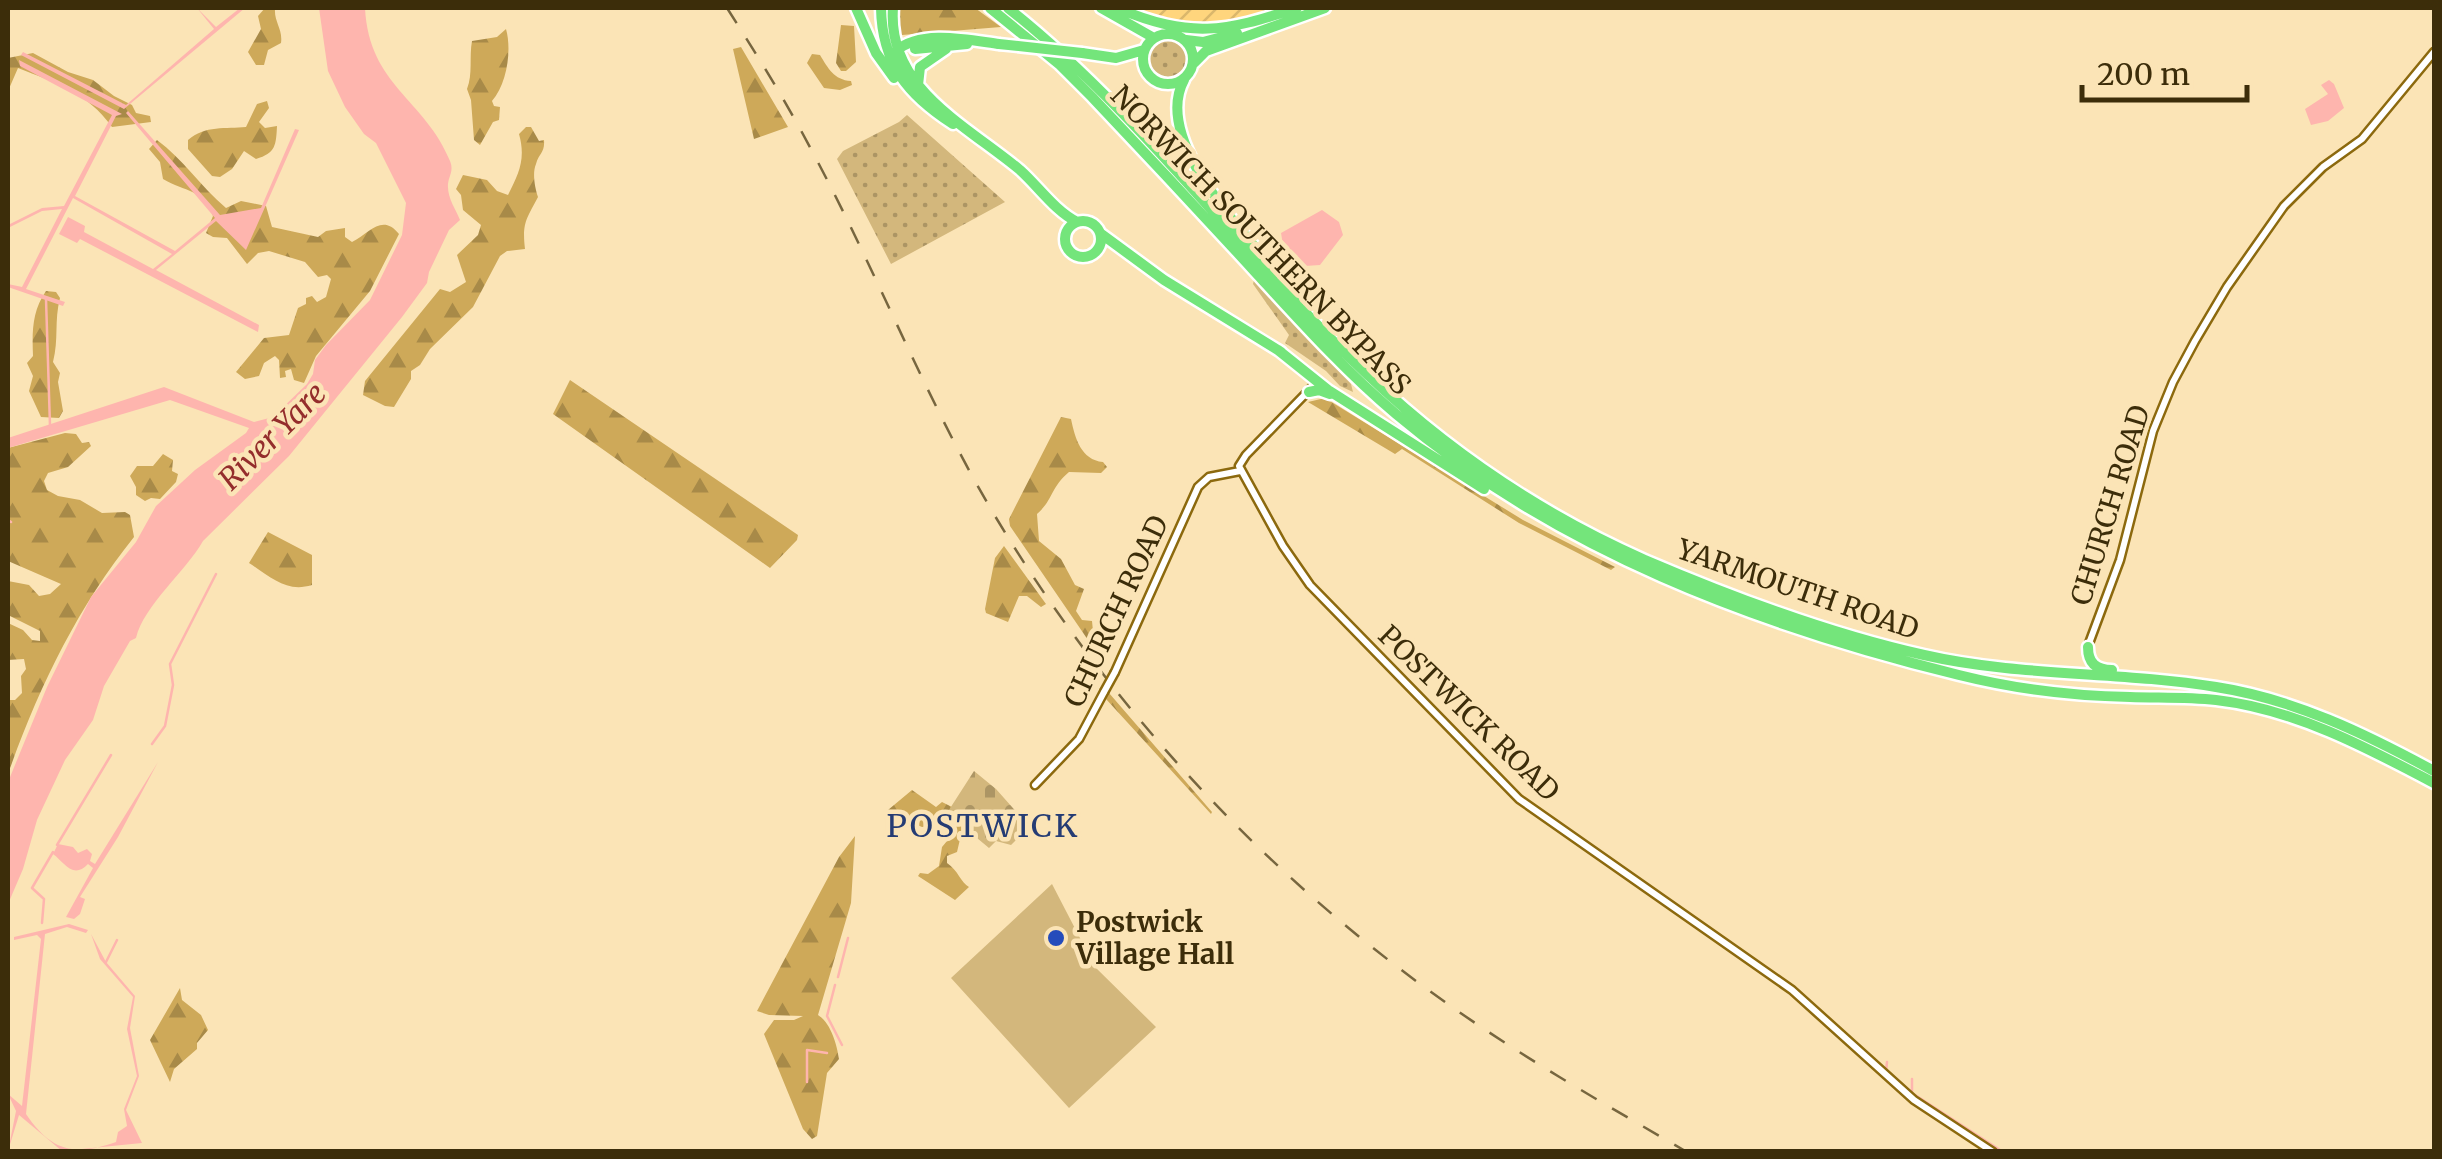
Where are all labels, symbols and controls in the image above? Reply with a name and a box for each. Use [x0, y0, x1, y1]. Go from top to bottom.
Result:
scale bar [2082, 40, 2247, 102]
text: 200 m [2097, 55, 2190, 93]
street label: NORWICH SOUTHERN BYPASS [1103, 78, 1419, 402]
water label: River Yare [210, 374, 334, 498]
street label: CHURCH ROAD [2062, 401, 2158, 609]
street label: CHURCH ROAD [1056, 509, 1176, 713]
street label: YARMOUTH ROAD [1672, 530, 1924, 647]
street label: POSTWICK ROAD [1371, 617, 1567, 809]
district label: POSTWICK [886, 806, 1080, 846]
place label: Postwick Village Hall [1075, 904, 1234, 972]
marker: Postwick Village Hall [1045, 927, 1067, 949]

